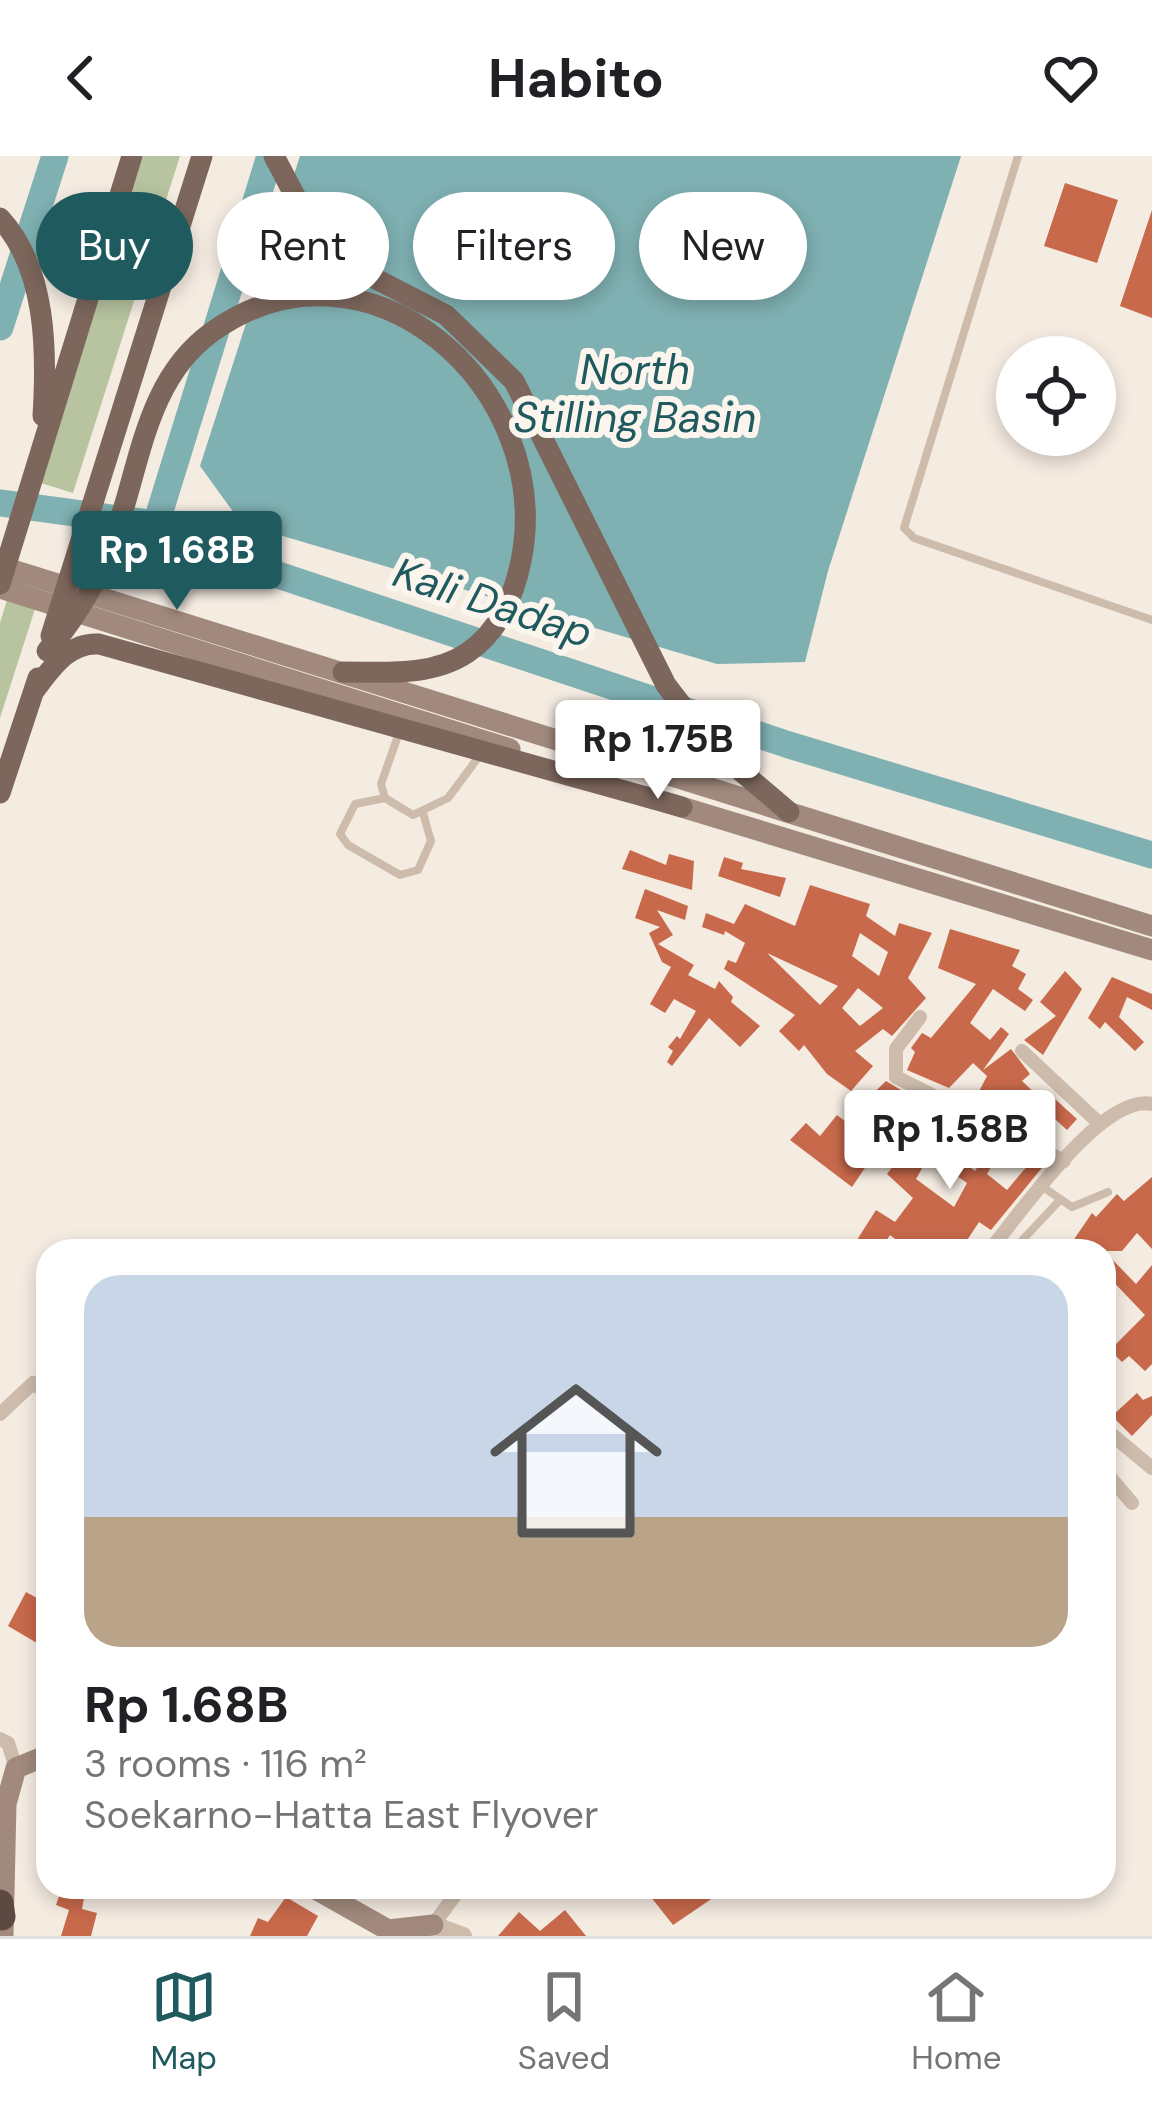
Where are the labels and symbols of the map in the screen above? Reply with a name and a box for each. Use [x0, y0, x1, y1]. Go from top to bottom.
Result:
water label: North Stilling Basin [514, 342, 756, 445]
pin: Rp 1.68B [53, 511, 301, 613]
water label: Kali Dadap [386, 544, 599, 660]
pin: Rp 1.75B [534, 700, 782, 802]
pin: Rp 1.58B [826, 1090, 1074, 1192]

